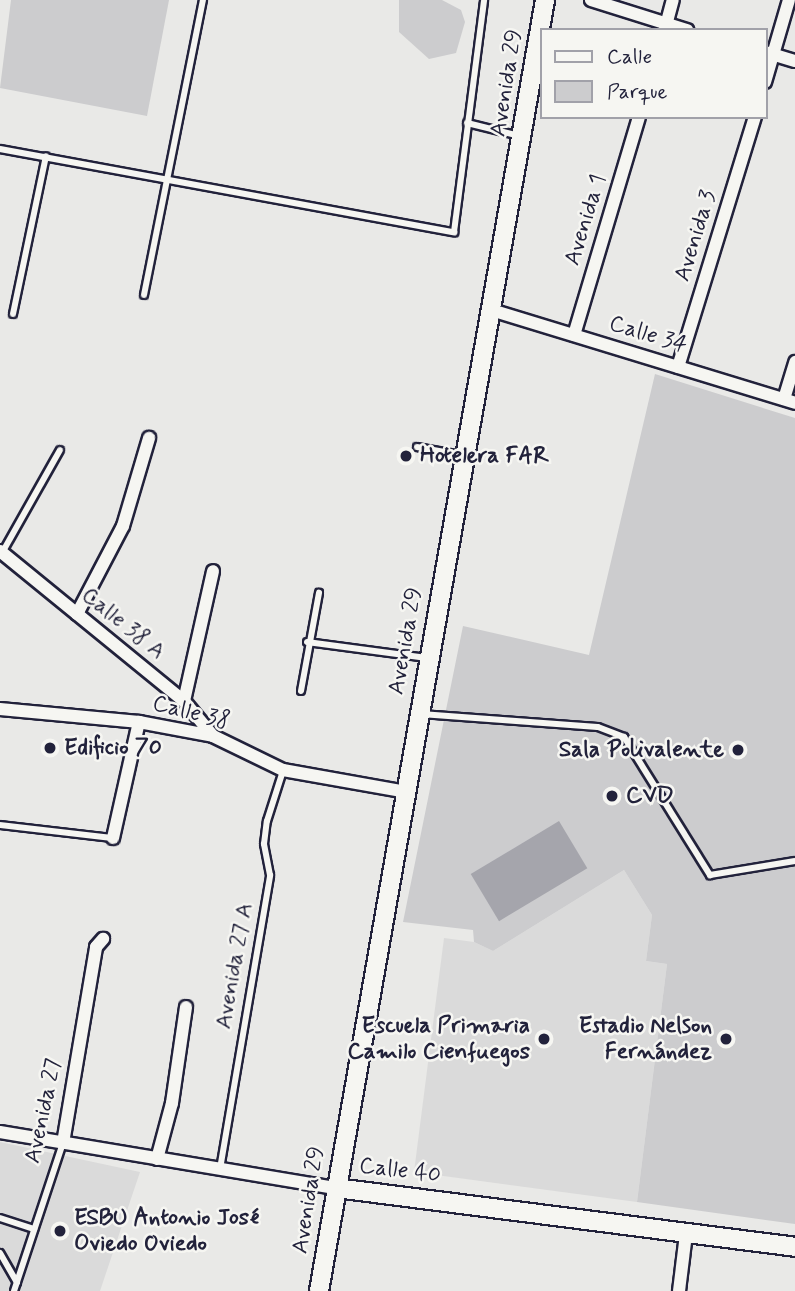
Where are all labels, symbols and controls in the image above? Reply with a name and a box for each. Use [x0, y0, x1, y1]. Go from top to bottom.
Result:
street label: Avenida 29 [485, 27, 529, 139]
legend [540, 28, 767, 119]
text: Calle [607, 43, 652, 71]
text: Parque [607, 78, 667, 106]
street label: Avenida 1 [559, 171, 613, 269]
street label: Avenida 3 [669, 187, 723, 285]
street label: Calle 34 [606, 310, 690, 360]
place label: Hotelera FAR [420, 442, 546, 470]
marker: Hotelera FAR [398, 448, 414, 464]
street label: Calle 38 A [75, 582, 171, 666]
street label: Avenida 29 [383, 585, 429, 697]
street label: Calle 38 [149, 690, 233, 736]
place label: Edificio 70 [64, 734, 162, 762]
place label: Sala Polivalente [562, 736, 724, 764]
marker: Edificio 70 [42, 740, 58, 756]
marker: Sala Polivalente [730, 742, 746, 758]
place label: CVD [626, 782, 674, 810]
marker: CVD [604, 788, 620, 804]
street label: Avenida 27 A [210, 901, 260, 1031]
place label: Escuela Primaria Camilo Cienfuegos [347, 1012, 530, 1066]
place label: Estadio Nelson Fernández [579, 1012, 712, 1066]
marker: Escuela Primaria Camilo Cienfuegos [536, 1031, 552, 1047]
marker: Estadio Nelson Fernández [718, 1031, 734, 1047]
street label: Avenida 27 [19, 1056, 69, 1166]
street label: Avenida 29 [287, 1144, 331, 1256]
street label: Calle 40 [358, 1152, 442, 1190]
place label: ESBU Antonio José Oviedo Oviedo [74, 1204, 259, 1258]
marker: ESBU Antonio José Oviedo Oviedo [52, 1223, 68, 1239]

